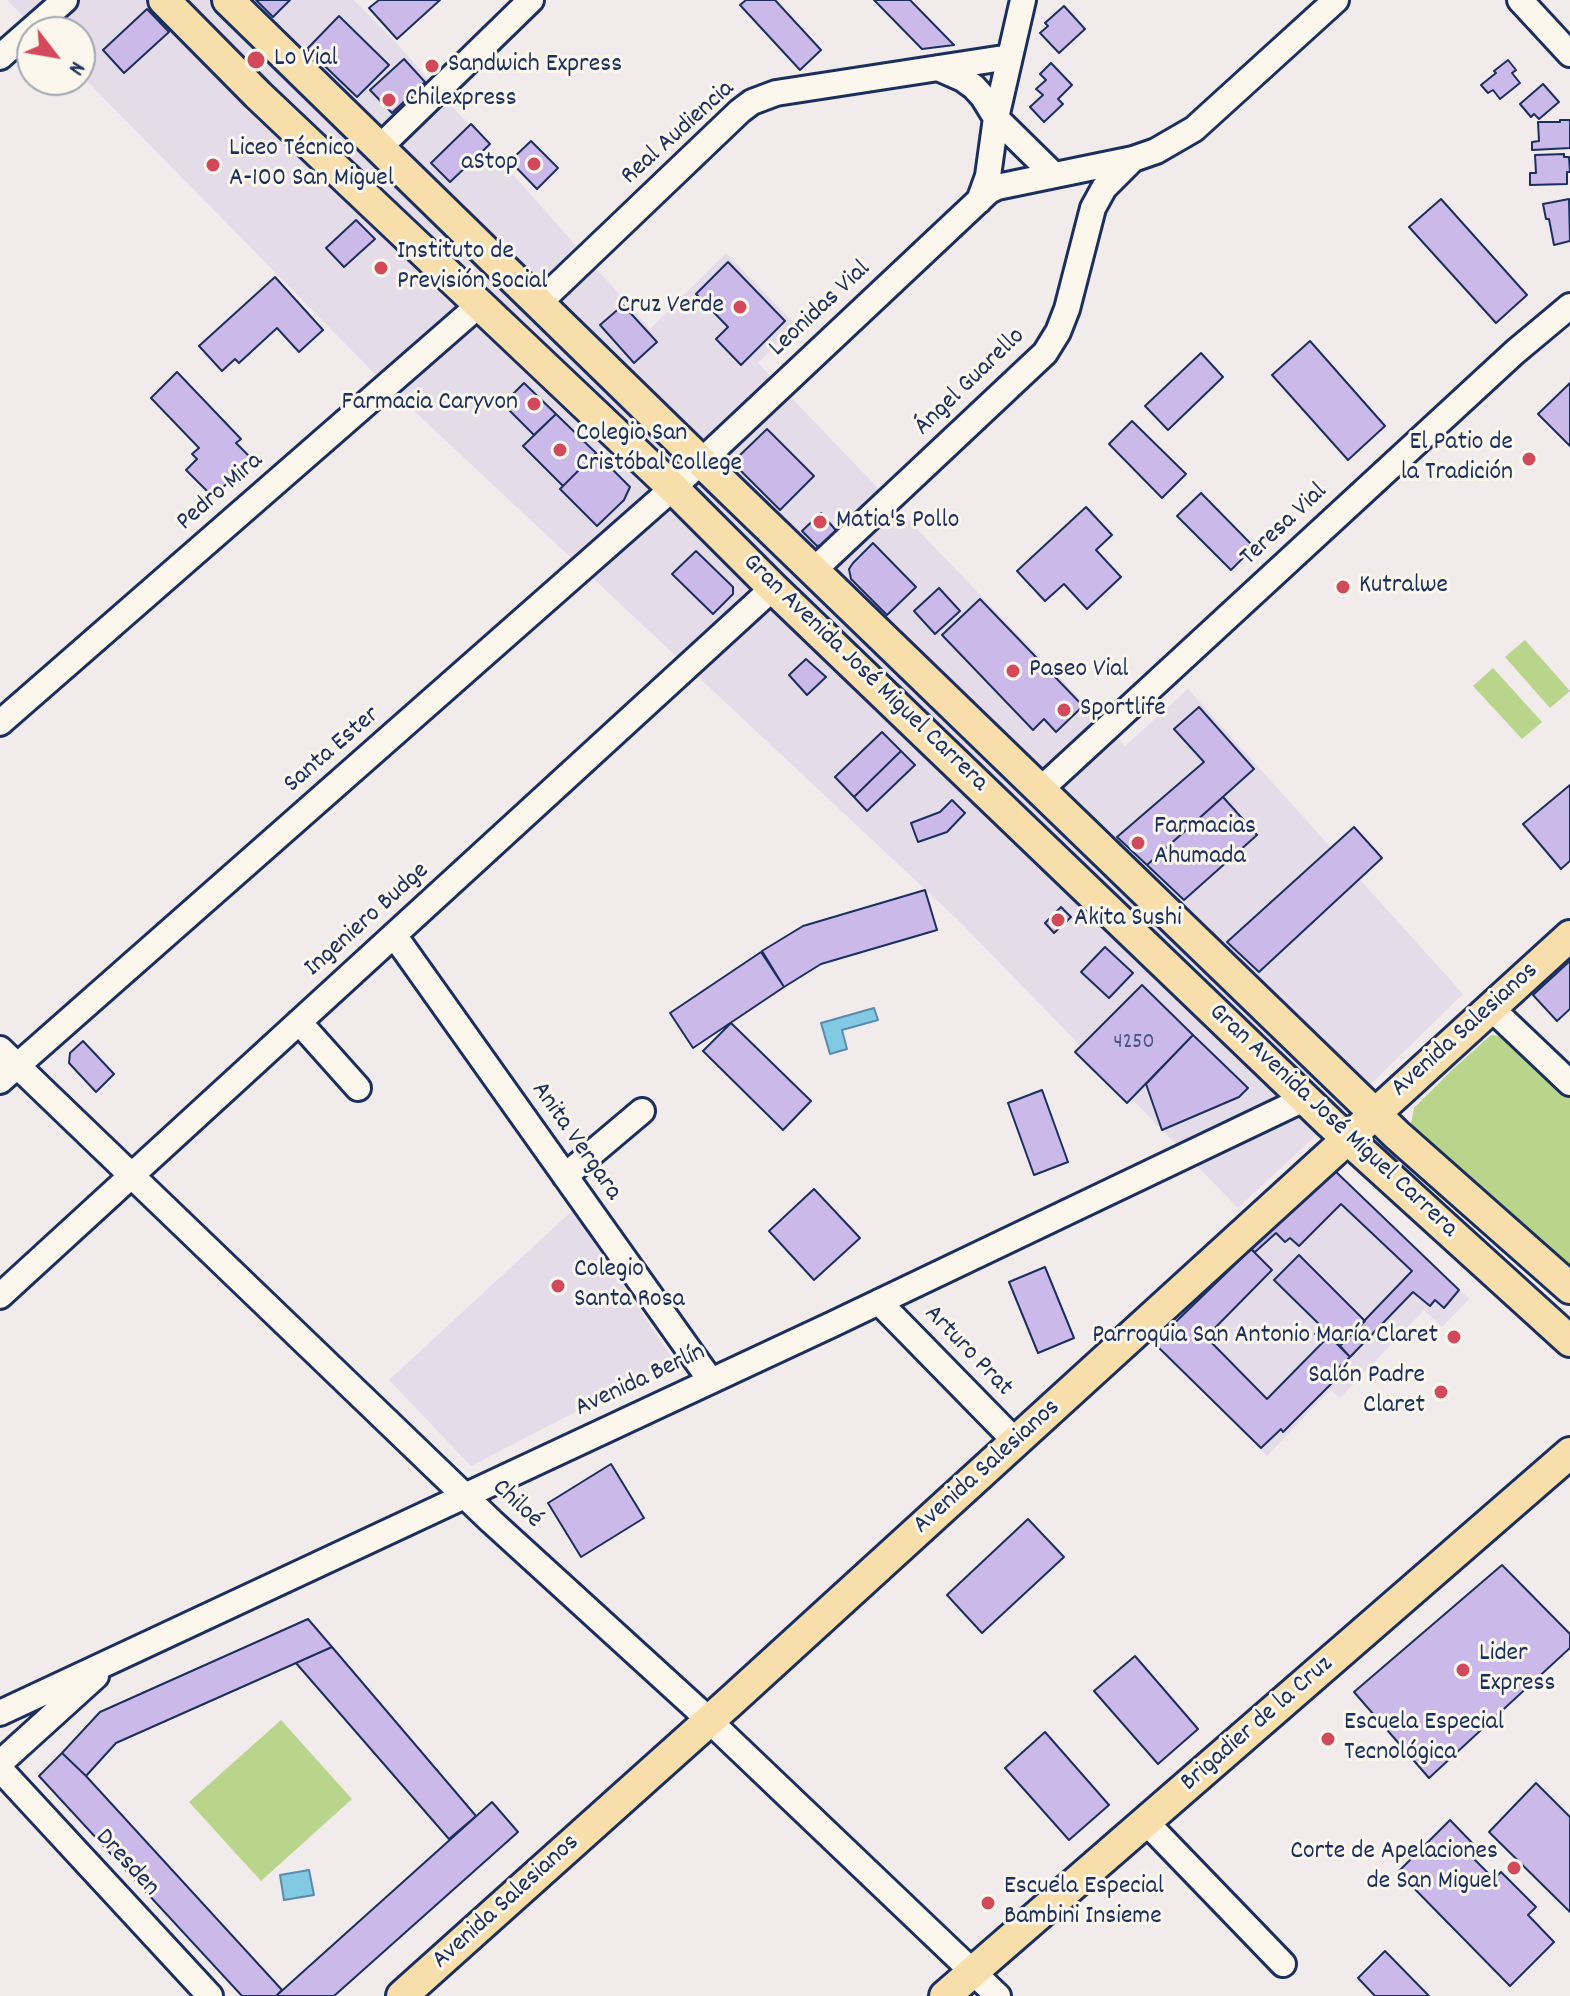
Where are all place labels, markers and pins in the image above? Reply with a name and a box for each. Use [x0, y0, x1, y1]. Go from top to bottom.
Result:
place label: Lo Vial [274, 44, 338, 76]
marker: Lo Vial [245, 49, 267, 71]
place label: Sandwich Express [448, 50, 622, 82]
marker: Sandwich Express [423, 57, 441, 75]
place label: Chilexpress [405, 84, 517, 116]
marker: Chilexpress [380, 91, 398, 109]
place label: Liceo Técnico A-100 San Miguel [229, 134, 394, 196]
place label: aStop [461, 148, 518, 180]
marker: aStop [525, 155, 543, 173]
marker: Liceo Técnico A-100 San Miguel [204, 156, 222, 174]
place label: Instituto de Previsión Social [397, 237, 547, 298]
marker: Instituto de Previsión Social [372, 259, 390, 277]
place label: Cruz Verde [617, 291, 724, 323]
marker: Cruz Verde [731, 298, 749, 316]
place label: Farmacia Caryvon [342, 388, 518, 420]
marker: Farmacia Caryvon [525, 395, 543, 413]
place label: Colegio San Cristóbal College [576, 419, 742, 480]
place label: El Patio de la Tradición [1401, 428, 1513, 490]
marker: Colegio San Cristóbal College [551, 441, 569, 459]
marker: El Patio de la Tradición [1520, 450, 1538, 468]
place label: Matia's Pollo [836, 506, 959, 538]
marker: Matia's Pollo [811, 513, 829, 531]
place label: Kutralwe [1359, 571, 1448, 603]
marker: Kutralwe [1334, 578, 1352, 596]
place label: Paseo Vial [1029, 655, 1129, 687]
marker: Paseo Vial [1004, 662, 1022, 680]
place label: Sportlife [1080, 694, 1166, 726]
marker: Sportlife [1055, 701, 1073, 719]
place label: Farmacias Ahumada [1154, 812, 1256, 874]
marker: Farmacias Ahumada [1129, 834, 1147, 852]
place label: Akita Sushi [1074, 904, 1182, 936]
marker: Akita Sushi [1049, 911, 1067, 929]
place label: Colegio Santa Rosa [574, 1255, 685, 1316]
marker: Colegio Santa Rosa [549, 1277, 567, 1295]
place label: Parroquia San Antonio María Claret [1092, 1321, 1438, 1353]
marker: Parroquia San Antonio María Claret [1445, 1328, 1463, 1346]
place label: Salón Padre Claret [1308, 1361, 1425, 1422]
marker: Salón Padre Claret [1432, 1383, 1450, 1401]
place label: Lider Express [1479, 1639, 1555, 1700]
marker: Lider Express [1454, 1661, 1472, 1679]
place label: Escuela Especial Tecnológica [1344, 1708, 1504, 1770]
marker: Escuela Especial Tecnológica [1319, 1730, 1337, 1748]
place label: Corte de Apelaciones de San Miguel [1290, 1837, 1498, 1898]
marker: Corte de Apelaciones de San Miguel [1505, 1859, 1523, 1877]
place label: Escuela Especial Bambini Insieme [1004, 1872, 1164, 1934]
marker: Escuela Especial Bambini Insieme [979, 1894, 997, 1912]

